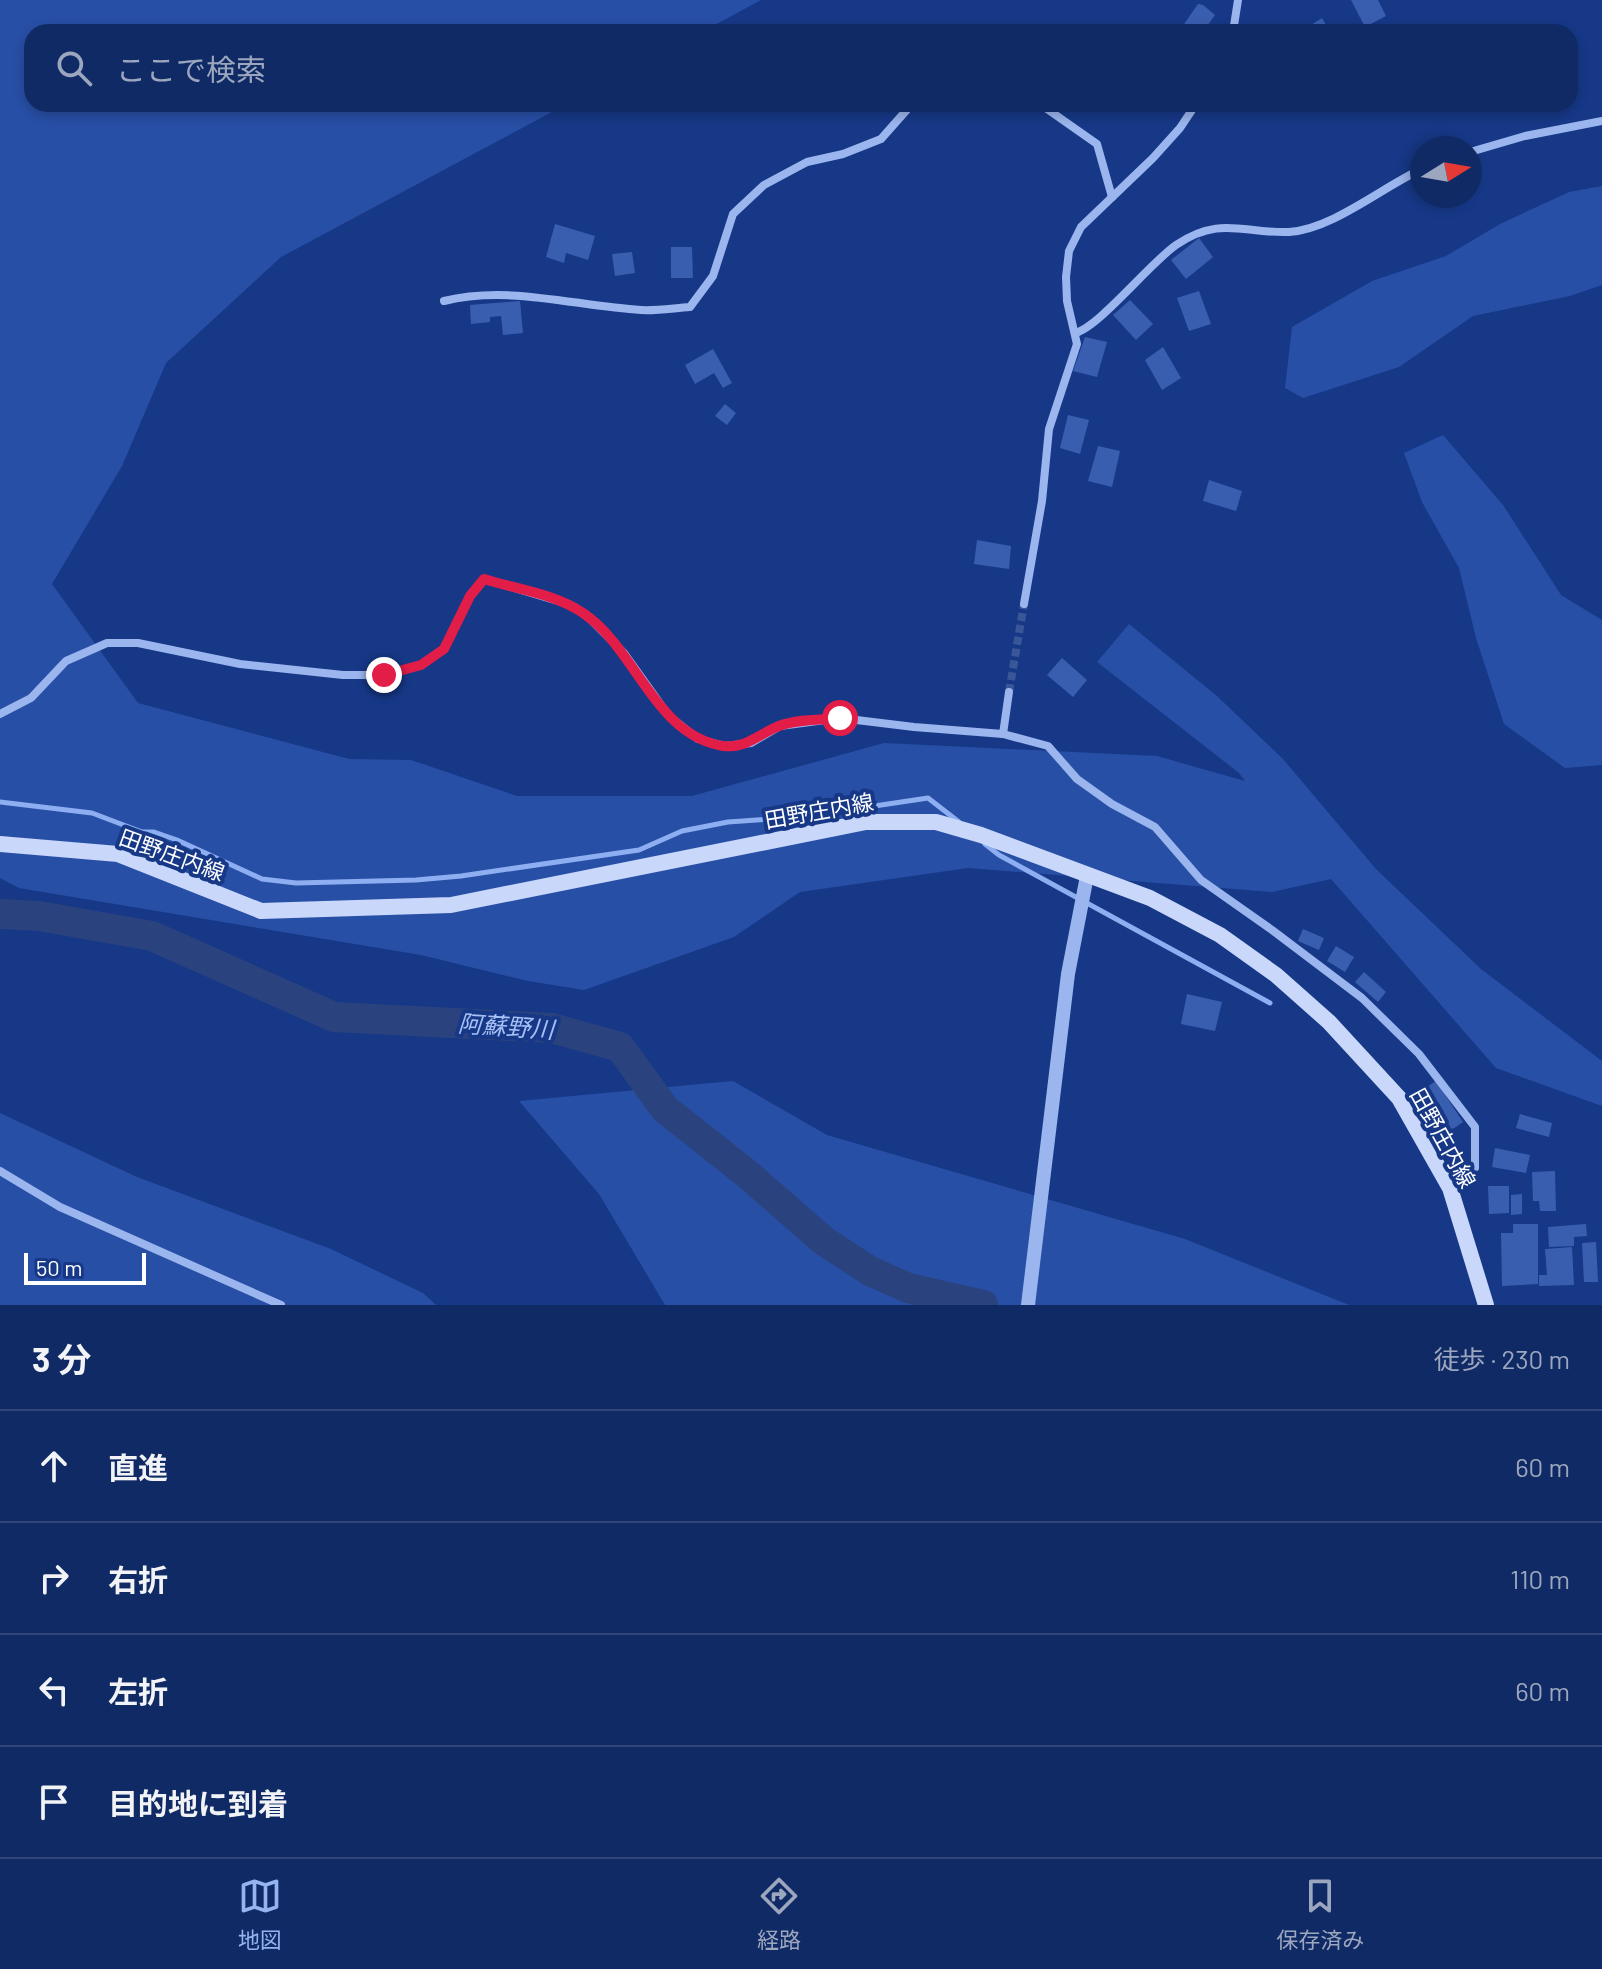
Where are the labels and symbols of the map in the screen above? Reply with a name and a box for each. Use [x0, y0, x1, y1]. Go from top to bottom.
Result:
north arrow [1410, 136, 1482, 208]
route end [366, 657, 402, 693]
route start [822, 700, 858, 736]
street label: 田野庄内線 [762, 788, 875, 832]
street label: 田野庄内線 [116, 823, 228, 885]
water label: 阿蘇野川 [457, 1008, 558, 1044]
street label: 田野庄内線 [1406, 1083, 1482, 1192]
scale bar [24, 1249, 146, 1285]

